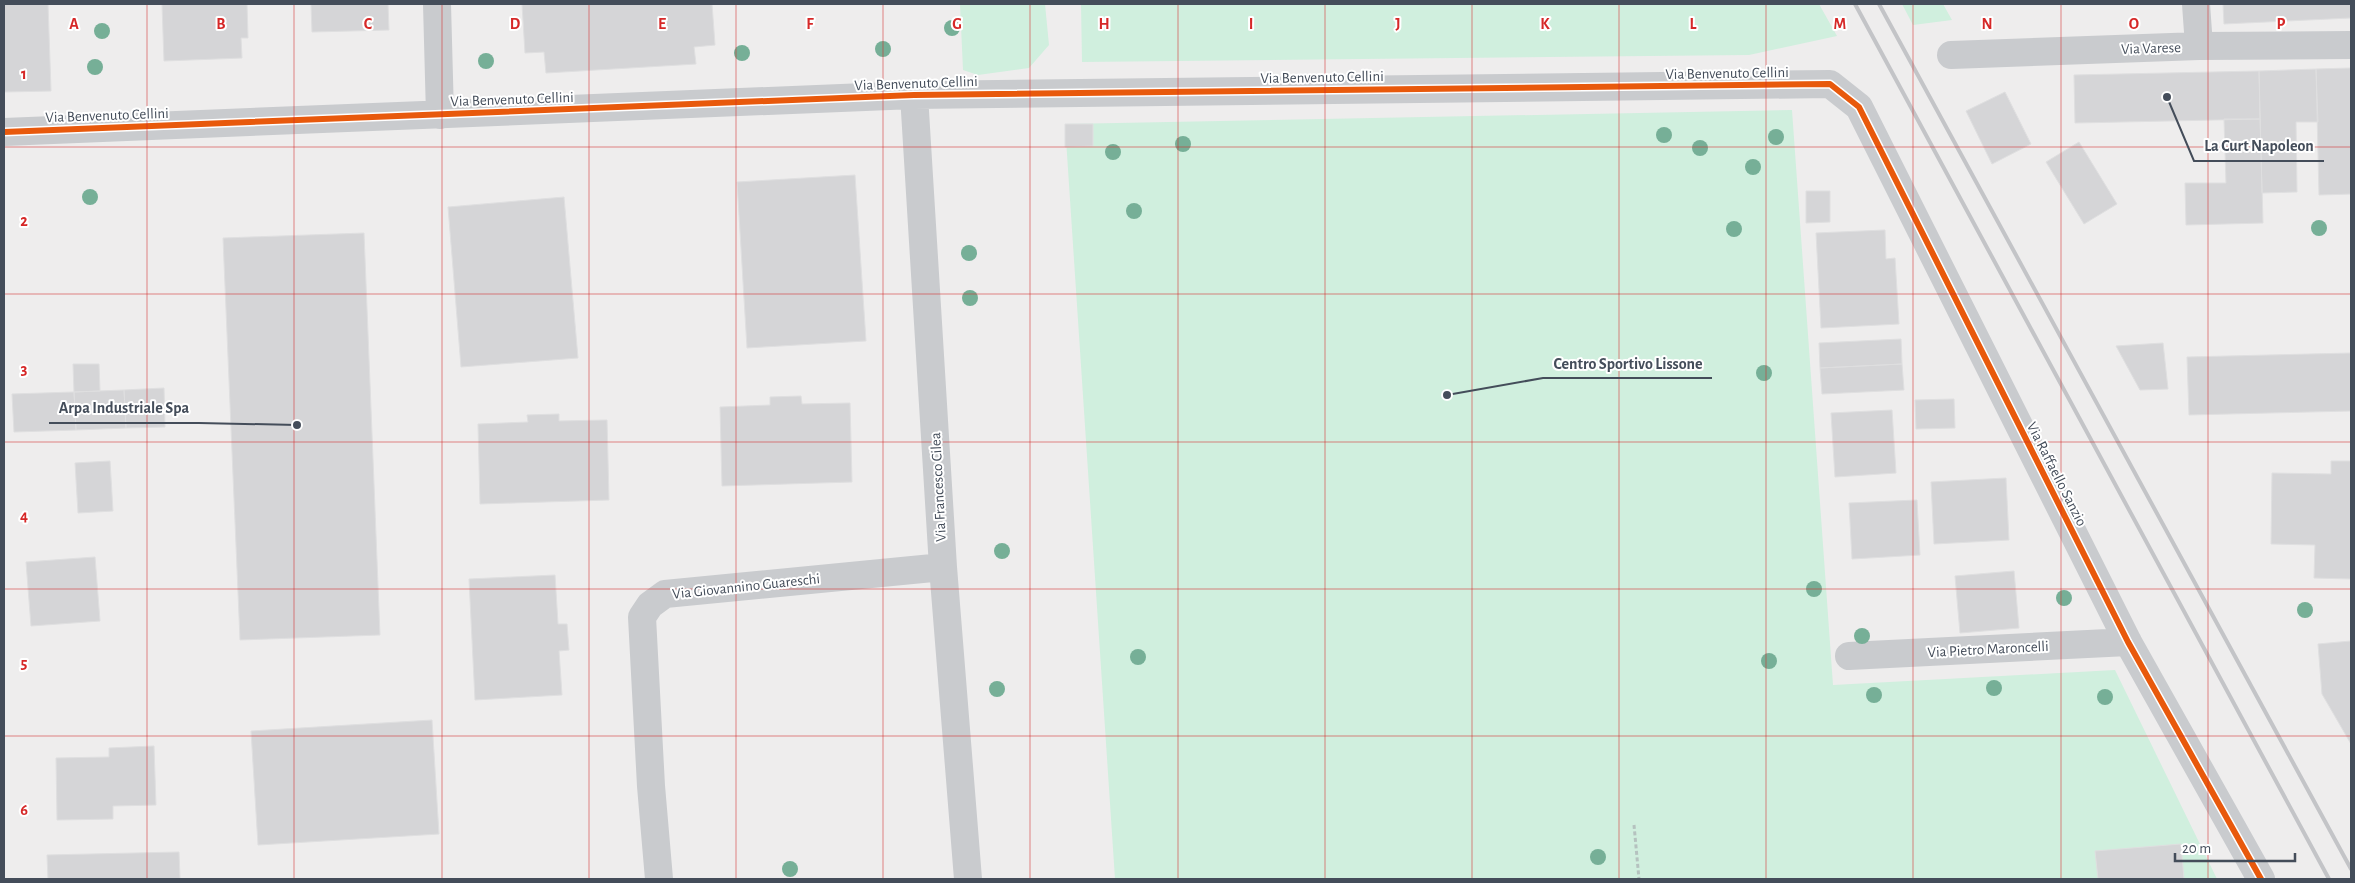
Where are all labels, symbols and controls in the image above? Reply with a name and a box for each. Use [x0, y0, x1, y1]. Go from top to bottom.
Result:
text: A [69, 16, 79, 32]
text: B [216, 16, 226, 32]
text: C [364, 16, 373, 32]
text: D [510, 16, 521, 32]
text: E [658, 16, 666, 32]
text: F [806, 16, 814, 32]
text: G [952, 16, 962, 32]
text: H [1098, 16, 1110, 32]
text: I [1249, 16, 1253, 32]
text: J [1395, 16, 1401, 32]
text: K [1540, 16, 1550, 32]
text: L [1690, 16, 1697, 32]
text: M [1834, 16, 1846, 32]
text: N [1981, 16, 1993, 32]
text: O [2129, 16, 2139, 32]
text: P [2277, 16, 2286, 32]
street label: Via Varese [2121, 40, 2181, 57]
street label: Via Benvenuto Cellini [1665, 65, 1789, 82]
text: 1 [21, 66, 27, 82]
street label: Via Benvenuto Cellini [1260, 69, 1384, 86]
street label: Via Benvenuto Cellini [854, 74, 978, 93]
street label: Via Benvenuto Cellini [450, 90, 574, 109]
street label: Via Benvenuto Cellini [45, 106, 169, 125]
callout: La Curt Napoleon [2194, 130, 2324, 161]
text: La Curt Napoleon [2204, 138, 2314, 154]
text: 2 [20, 213, 28, 229]
callout: Centro Sportivo Lissone [1543, 347, 1712, 378]
text: Centro Sportivo Lissone [1553, 356, 1703, 372]
text: 3 [21, 361, 28, 377]
callout: Arpa Industriale Spa [49, 392, 199, 423]
text: Arpa Industriale Spa [59, 400, 190, 416]
street label: Via Raffaello Sanzio [2024, 420, 2089, 529]
street label: Via Francesco Cilea [928, 432, 949, 542]
text: 4 [20, 508, 28, 524]
street label: Via Giovannino Guareschi [672, 571, 821, 602]
street label: Via Pietro Maroncelli [1927, 639, 2049, 660]
text: 5 [21, 655, 28, 671]
text: 6 [20, 802, 28, 818]
scale bar [2175, 830, 2295, 862]
text: 20 m [2182, 841, 2211, 856]

